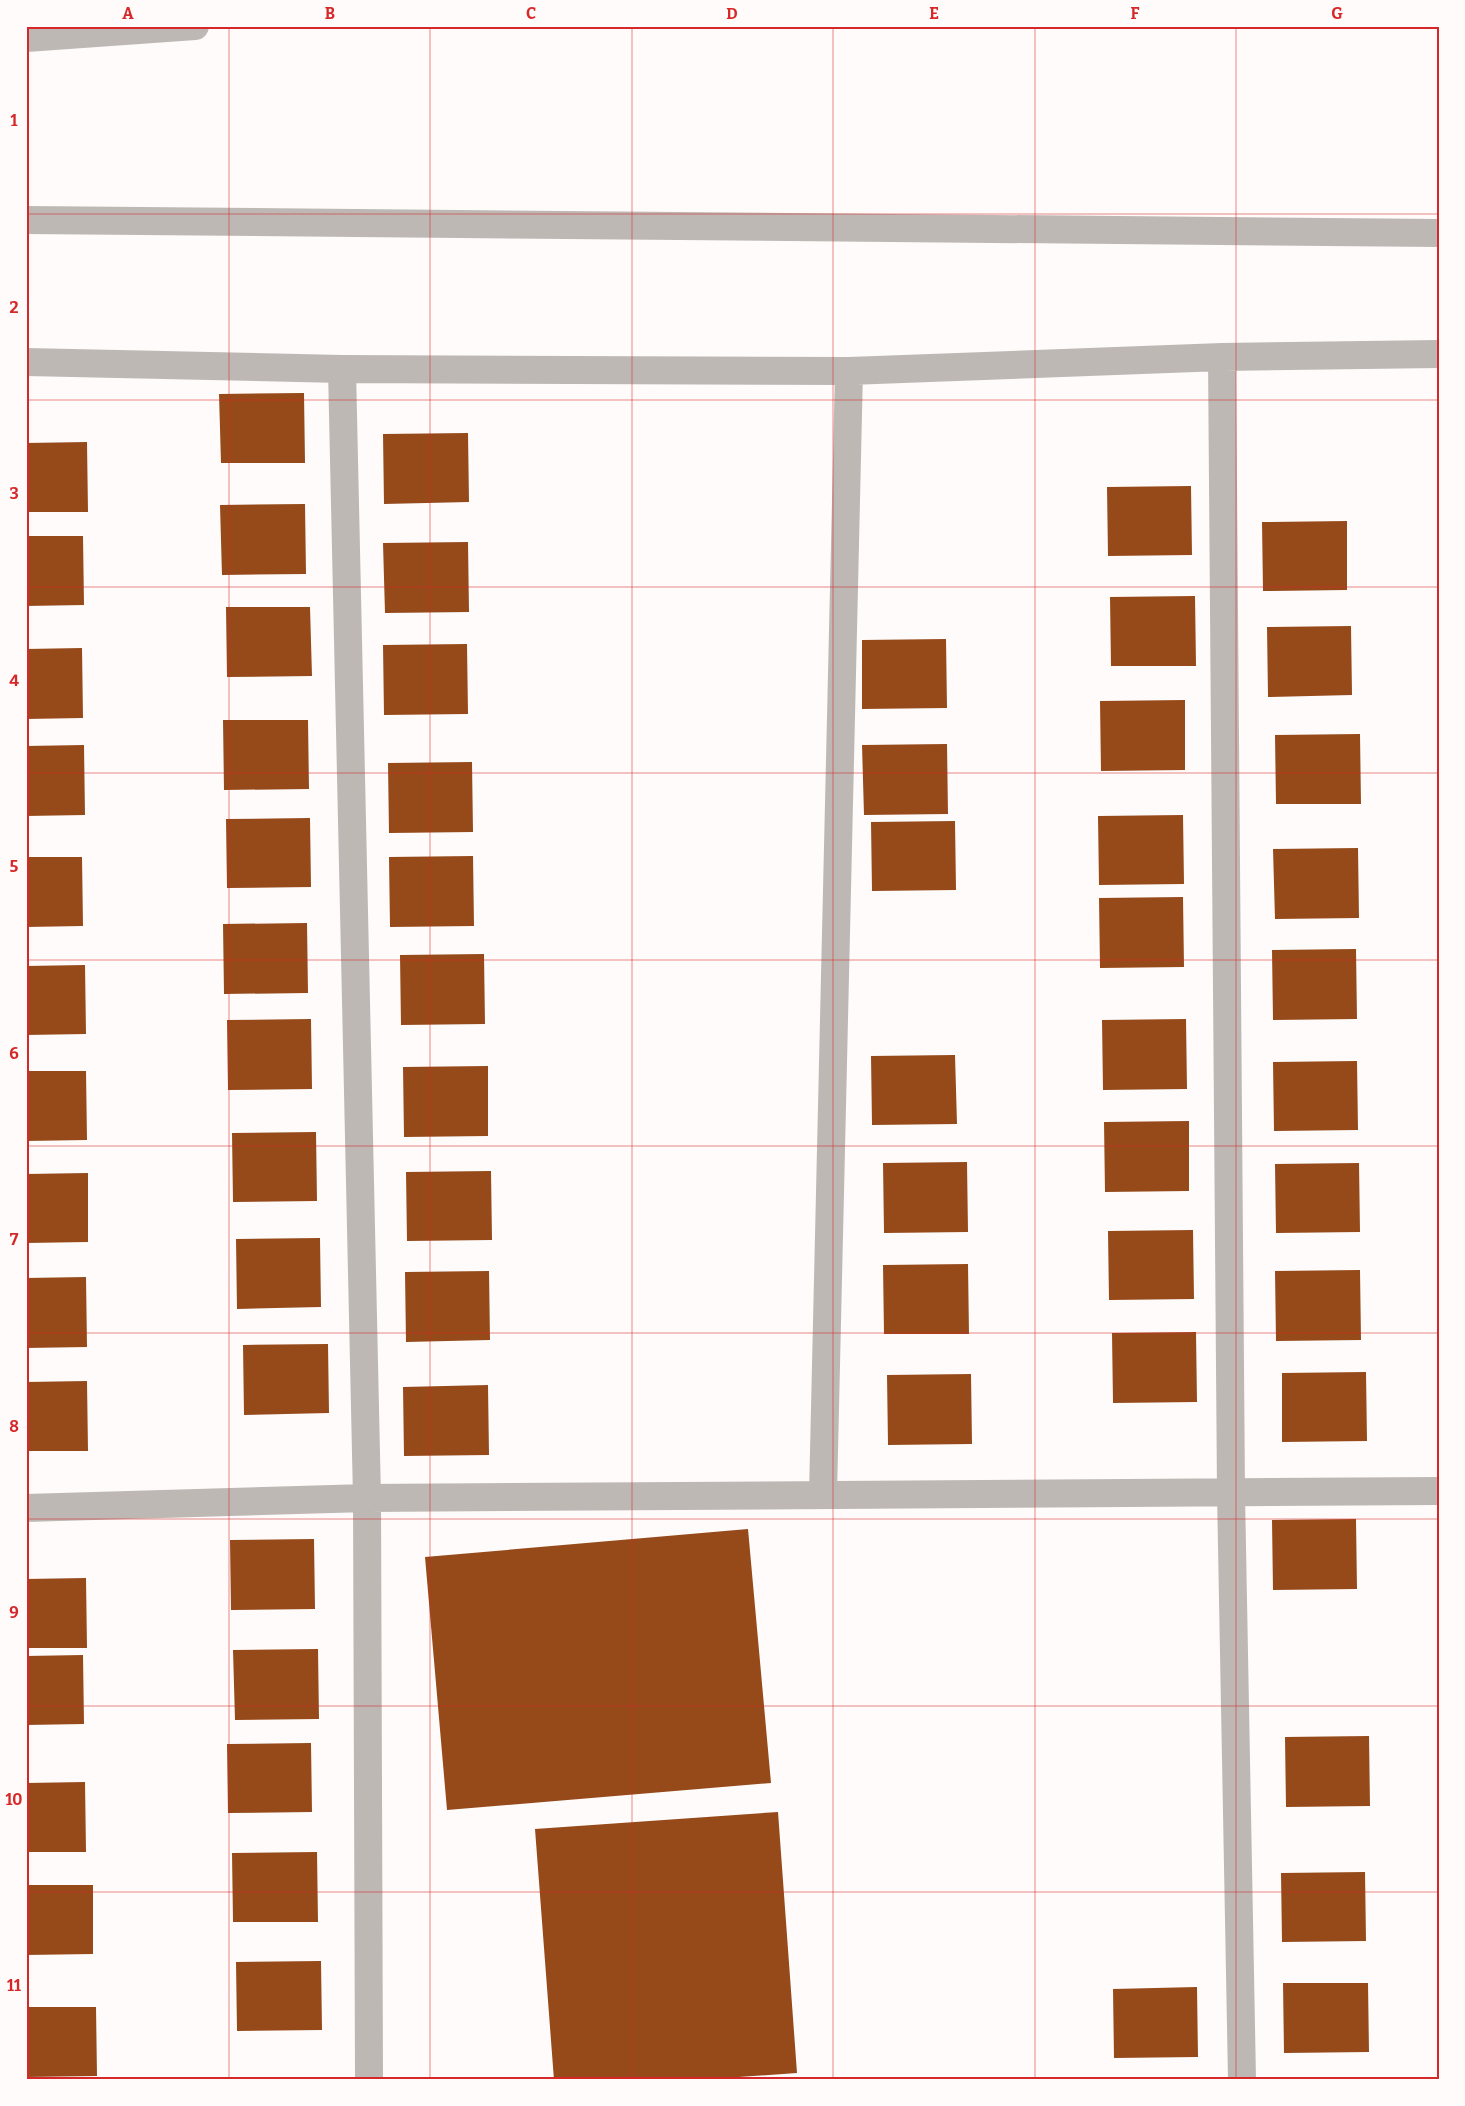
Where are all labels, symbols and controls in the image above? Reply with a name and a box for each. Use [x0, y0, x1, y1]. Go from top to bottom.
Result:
text: A [122, 4, 134, 23]
text: B [325, 4, 335, 23]
text: C [526, 4, 536, 23]
text: D [726, 4, 738, 23]
text: E [929, 4, 939, 23]
text: F [1131, 4, 1140, 23]
text: G [1331, 4, 1343, 23]
text: 1 [11, 111, 18, 130]
text: 2 [9, 298, 19, 317]
text: 3 [9, 484, 19, 503]
text: 4 [9, 671, 19, 690]
text: 5 [10, 857, 19, 876]
text: 6 [9, 1044, 19, 1063]
text: 7 [10, 1230, 19, 1249]
text: 8 [9, 1417, 19, 1436]
text: 9 [9, 1603, 19, 1622]
text: 10 [5, 1790, 23, 1809]
text: 11 [7, 1976, 21, 1995]

